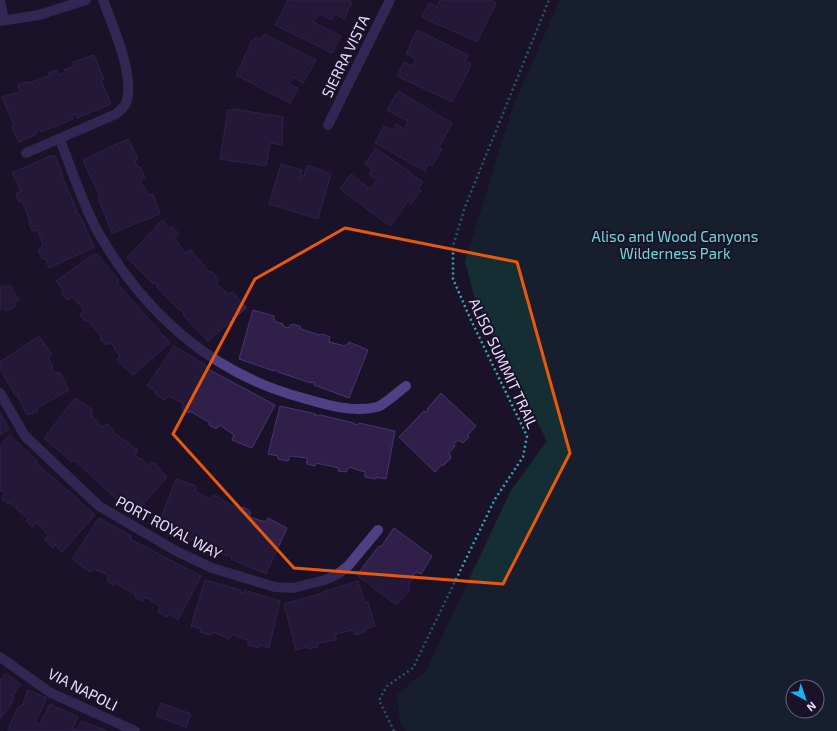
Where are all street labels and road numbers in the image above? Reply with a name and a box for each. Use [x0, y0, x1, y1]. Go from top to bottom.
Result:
street label: SIERRA VISTA [317, 11, 373, 100]
street label: ALISO SUMMIT TRAIL [466, 295, 542, 431]
street label: PORT ROYAL WAY [113, 492, 225, 563]
street label: VIA NAPOLI [45, 664, 121, 714]

